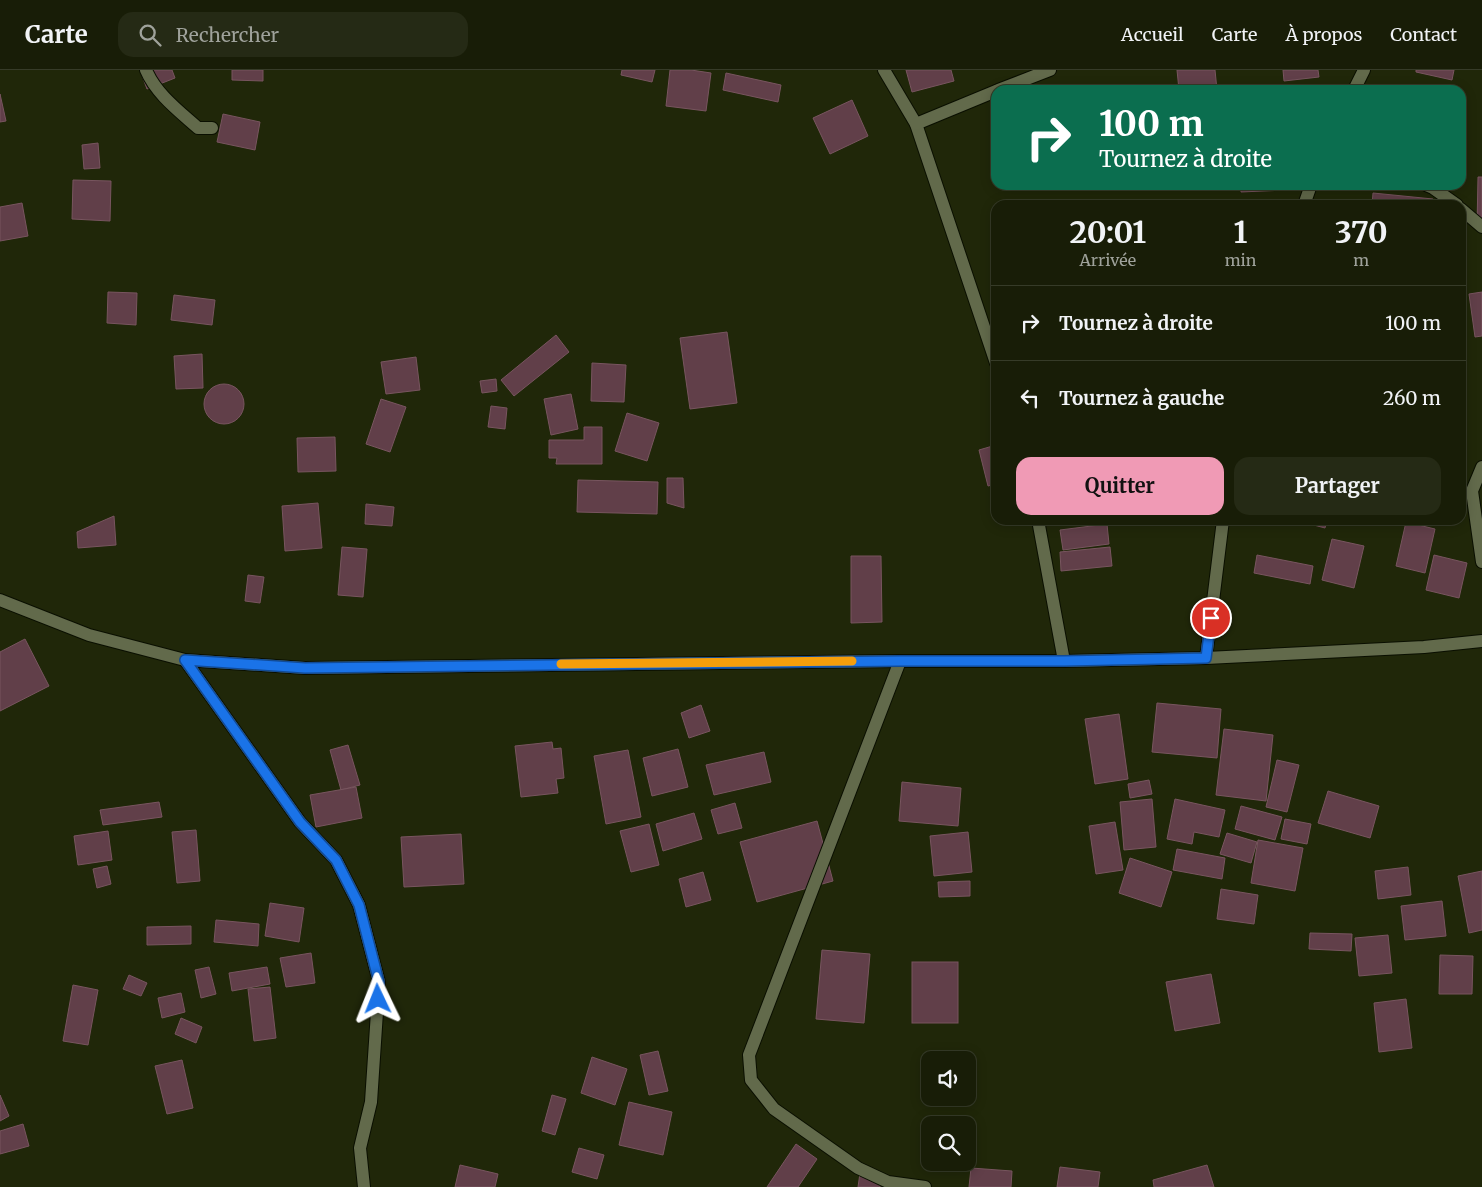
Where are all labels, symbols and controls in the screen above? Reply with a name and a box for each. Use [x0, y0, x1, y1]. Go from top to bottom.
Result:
search box [118, 12, 468, 57]
text: Carte [25, 19, 88, 50]
icon: search [136, 21, 164, 49]
text: Rechercher [176, 23, 279, 47]
text: Accueil [1121, 23, 1184, 46]
text: Carte [1212, 23, 1257, 46]
text: À propos [1285, 23, 1362, 46]
text: Contact [1390, 23, 1457, 46]
text: 100 m [1099, 102, 1204, 146]
icon: right [1016, 105, 1081, 170]
text: Tournez à droite [1099, 145, 1272, 173]
text: 20:01 [1069, 213, 1146, 251]
text: 1 [1234, 213, 1247, 251]
text: 370 [1335, 213, 1388, 251]
text: Arrivée [1079, 250, 1136, 270]
text: min [1225, 250, 1256, 270]
text: m [1353, 250, 1369, 270]
icon: right [1016, 309, 1044, 337]
text: Tournez à droite [1059, 311, 1213, 335]
text: 100 m [1385, 311, 1441, 335]
icon: left [1016, 384, 1044, 412]
text: Tournez à gauche [1059, 386, 1224, 410]
text: 260 m [1383, 386, 1441, 410]
button: Quitter [1016, 457, 1224, 515]
button: Partager [1234, 457, 1441, 515]
pin [1190, 597, 1232, 639]
icon: arrive [1197, 604, 1225, 632]
position arrow [351, 972, 403, 1024]
map controls [921, 1051, 976, 1171]
button: sound [921, 1051, 976, 1106]
button: search [921, 1116, 976, 1171]

